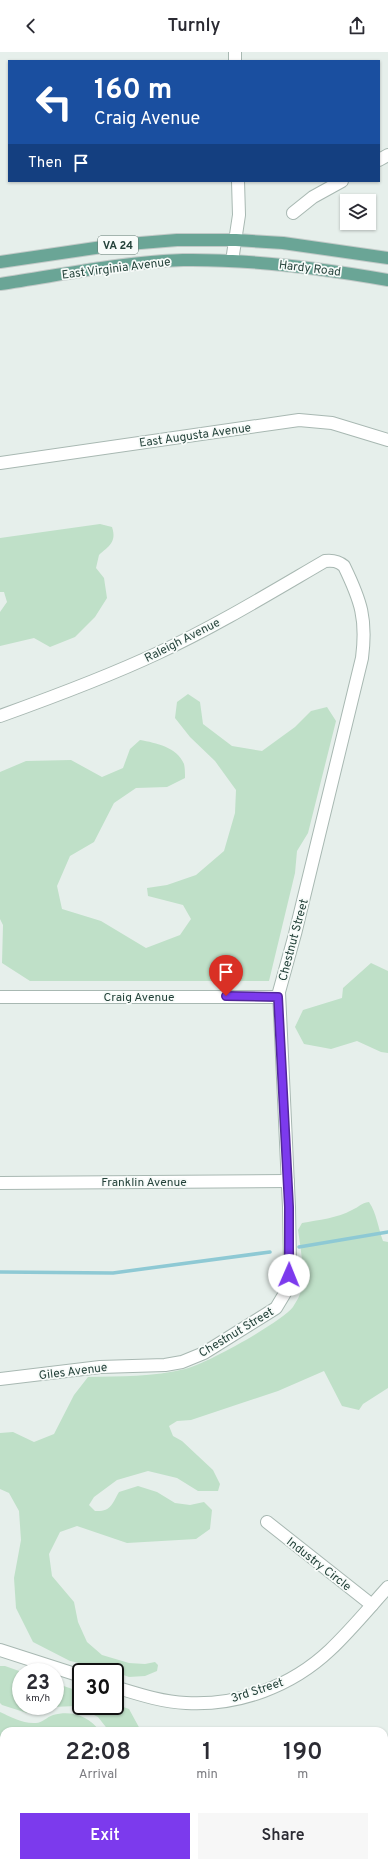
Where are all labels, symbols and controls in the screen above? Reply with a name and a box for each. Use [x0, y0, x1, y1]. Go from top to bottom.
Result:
icon: back [20, 15, 42, 37]
text: Turnly [168, 15, 220, 38]
icon: share [346, 15, 368, 37]
text: 160 m [94, 73, 172, 109]
icon: left [28, 76, 80, 128]
text: Craig Avenue [94, 108, 200, 131]
icon: arrive [70, 152, 92, 174]
text: Then [28, 154, 62, 173]
map controls [340, 194, 376, 230]
button: layers [340, 194, 376, 230]
road number: VA 24 [98, 236, 138, 254]
street label: East Virginia Avenue [61, 254, 171, 284]
street label: Hardy Road [278, 257, 342, 281]
street label: East Augusta Avenue [138, 420, 252, 452]
street label: Raleigh Avenue [142, 615, 223, 667]
street label: Chestnut Street [275, 897, 313, 983]
pin [209, 955, 243, 996]
icon: arrive [215, 961, 237, 983]
street label: Craig Avenue [104, 990, 174, 1006]
street label: Franklin Avenue [101, 1175, 187, 1191]
position arrow [268, 1254, 310, 1296]
street label: Chestnut Street [196, 1304, 277, 1361]
street label: Giles Avenue [38, 1360, 108, 1384]
street label: Industry Circle [283, 1534, 354, 1595]
speed limit sign: 30 [72, 1663, 124, 1715]
text: 23 [26, 1671, 50, 1697]
street label: 3rd Street [229, 1675, 286, 1707]
text: km/h [26, 1692, 50, 1705]
text: 22:08 [65, 1738, 131, 1768]
text: 1 [202, 1738, 212, 1768]
text: 190 [283, 1738, 323, 1768]
text: Arrival [79, 1767, 117, 1783]
text: min [196, 1767, 218, 1783]
text: m [297, 1767, 308, 1783]
button: Exit [20, 1813, 190, 1859]
button: Share [198, 1813, 368, 1859]

